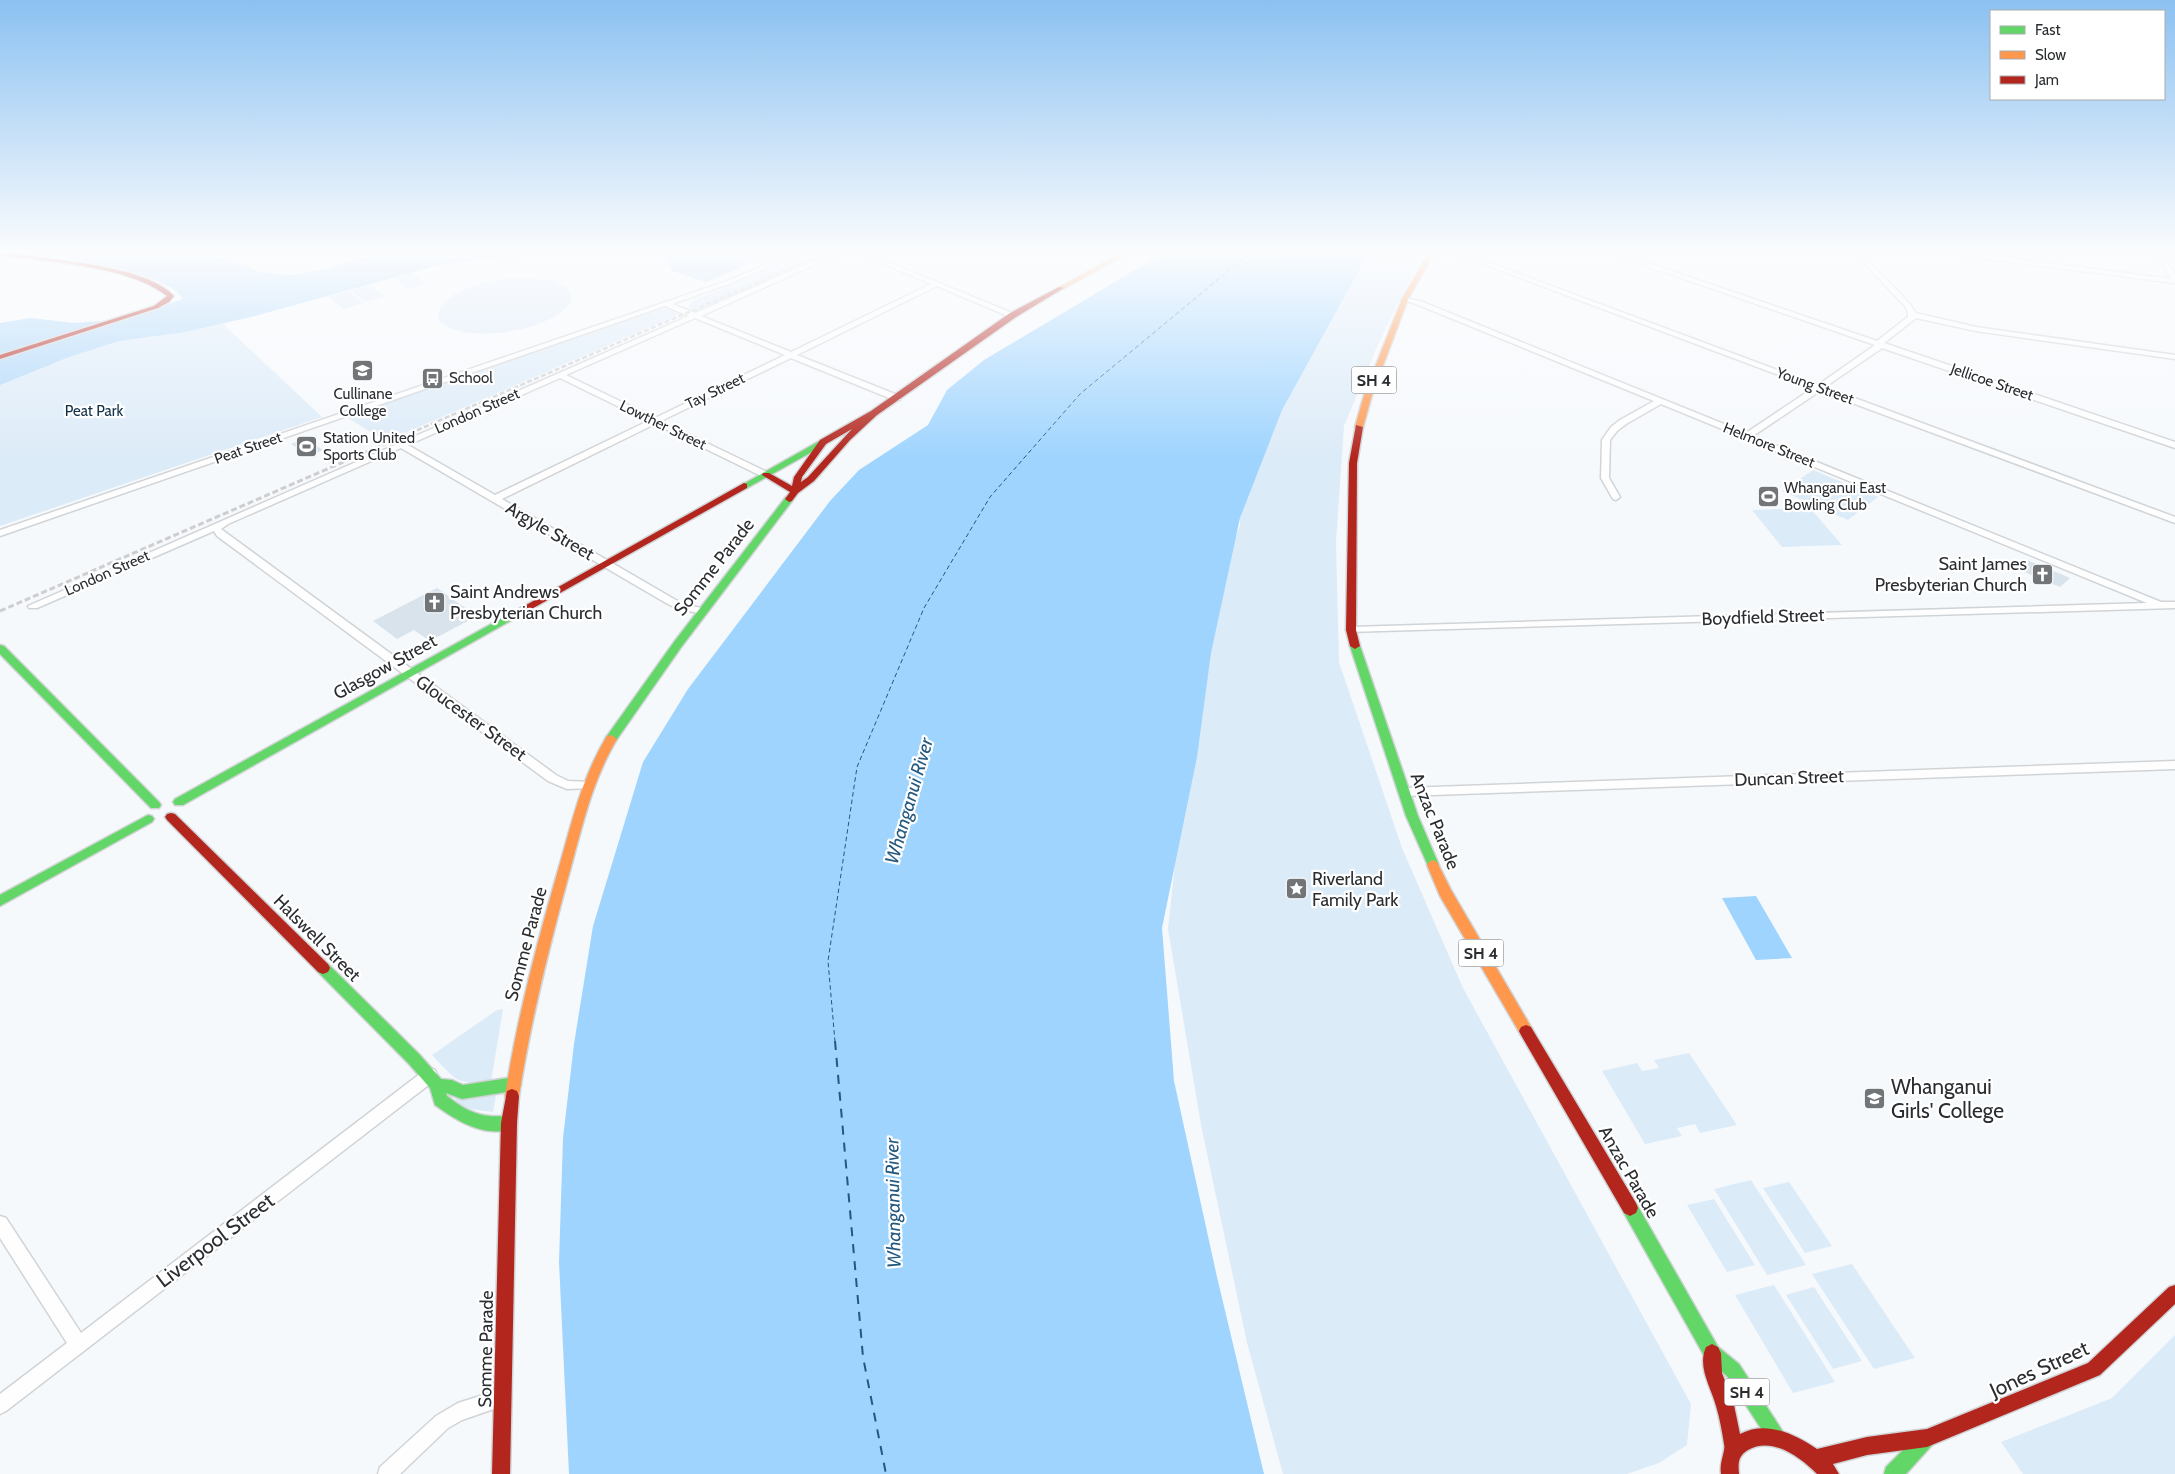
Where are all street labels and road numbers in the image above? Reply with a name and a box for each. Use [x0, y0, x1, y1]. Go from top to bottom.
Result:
street label: Jellicoe Street [1947, 359, 2036, 405]
street label: Young Street [1773, 363, 1856, 408]
road number: SH 4 [1352, 366, 1396, 394]
street label: Tay Street [683, 369, 747, 413]
street label: London Street [432, 384, 522, 438]
street label: Lowther Street [617, 396, 709, 454]
street label: Helmore Street [1721, 418, 1817, 472]
street label: Peat Street [212, 428, 284, 468]
street label: Argyle Street [502, 497, 598, 565]
street label: Somme Parade [669, 514, 759, 620]
street label: London Street [62, 546, 152, 600]
street label: Boydfield Street [1701, 604, 1825, 630]
street label: Glasgow Street [330, 630, 440, 704]
street label: Gloucester Street [411, 670, 531, 766]
street label: Duncan Street [1734, 765, 1844, 791]
street label: Anzac Parade [1406, 769, 1464, 873]
street label: Somme Parade [500, 884, 552, 1004]
street label: Halswell Street [269, 890, 365, 986]
road number: SH 4 [1458, 940, 1504, 966]
street label: Anzac Parade [1594, 1122, 1664, 1222]
street label: Liverpool Street [151, 1188, 279, 1292]
street label: Somme Parade [474, 1290, 498, 1408]
street label: Jones Street [1985, 1335, 2093, 1403]
road number: SH 4 [1724, 1378, 1770, 1405]

